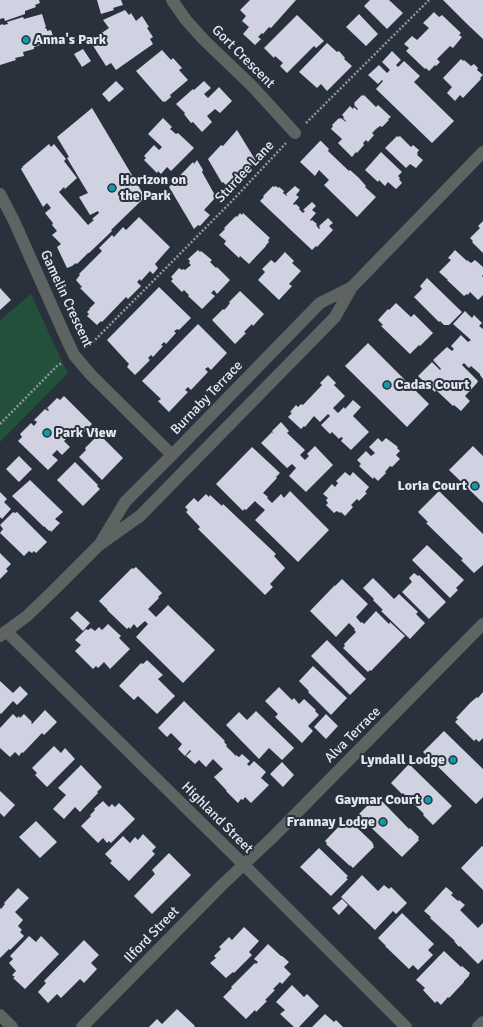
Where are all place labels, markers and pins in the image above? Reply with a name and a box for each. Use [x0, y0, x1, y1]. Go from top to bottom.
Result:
place label: Anna's Park [34, 32, 106, 48]
marker: Anna's Park [21, 35, 31, 45]
place label: Horizon on the Park [120, 172, 186, 204]
marker: Horizon on the Park [107, 183, 117, 193]
place label: Cadas Court [395, 377, 469, 393]
marker: Cadas Court [382, 380, 392, 390]
place label: Park View [55, 425, 116, 441]
marker: Park View [42, 428, 52, 438]
place label: Loria Court [397, 478, 467, 494]
marker: Loria Court [470, 481, 480, 491]
place label: Lyndall Lodge [361, 752, 445, 768]
marker: Lyndall Lodge [448, 755, 458, 765]
place label: Gaymar Court [335, 792, 420, 808]
marker: Gaymar Court [423, 795, 433, 805]
place label: Frannay Lodge [286, 814, 375, 830]
marker: Frannay Lodge [378, 817, 388, 827]

